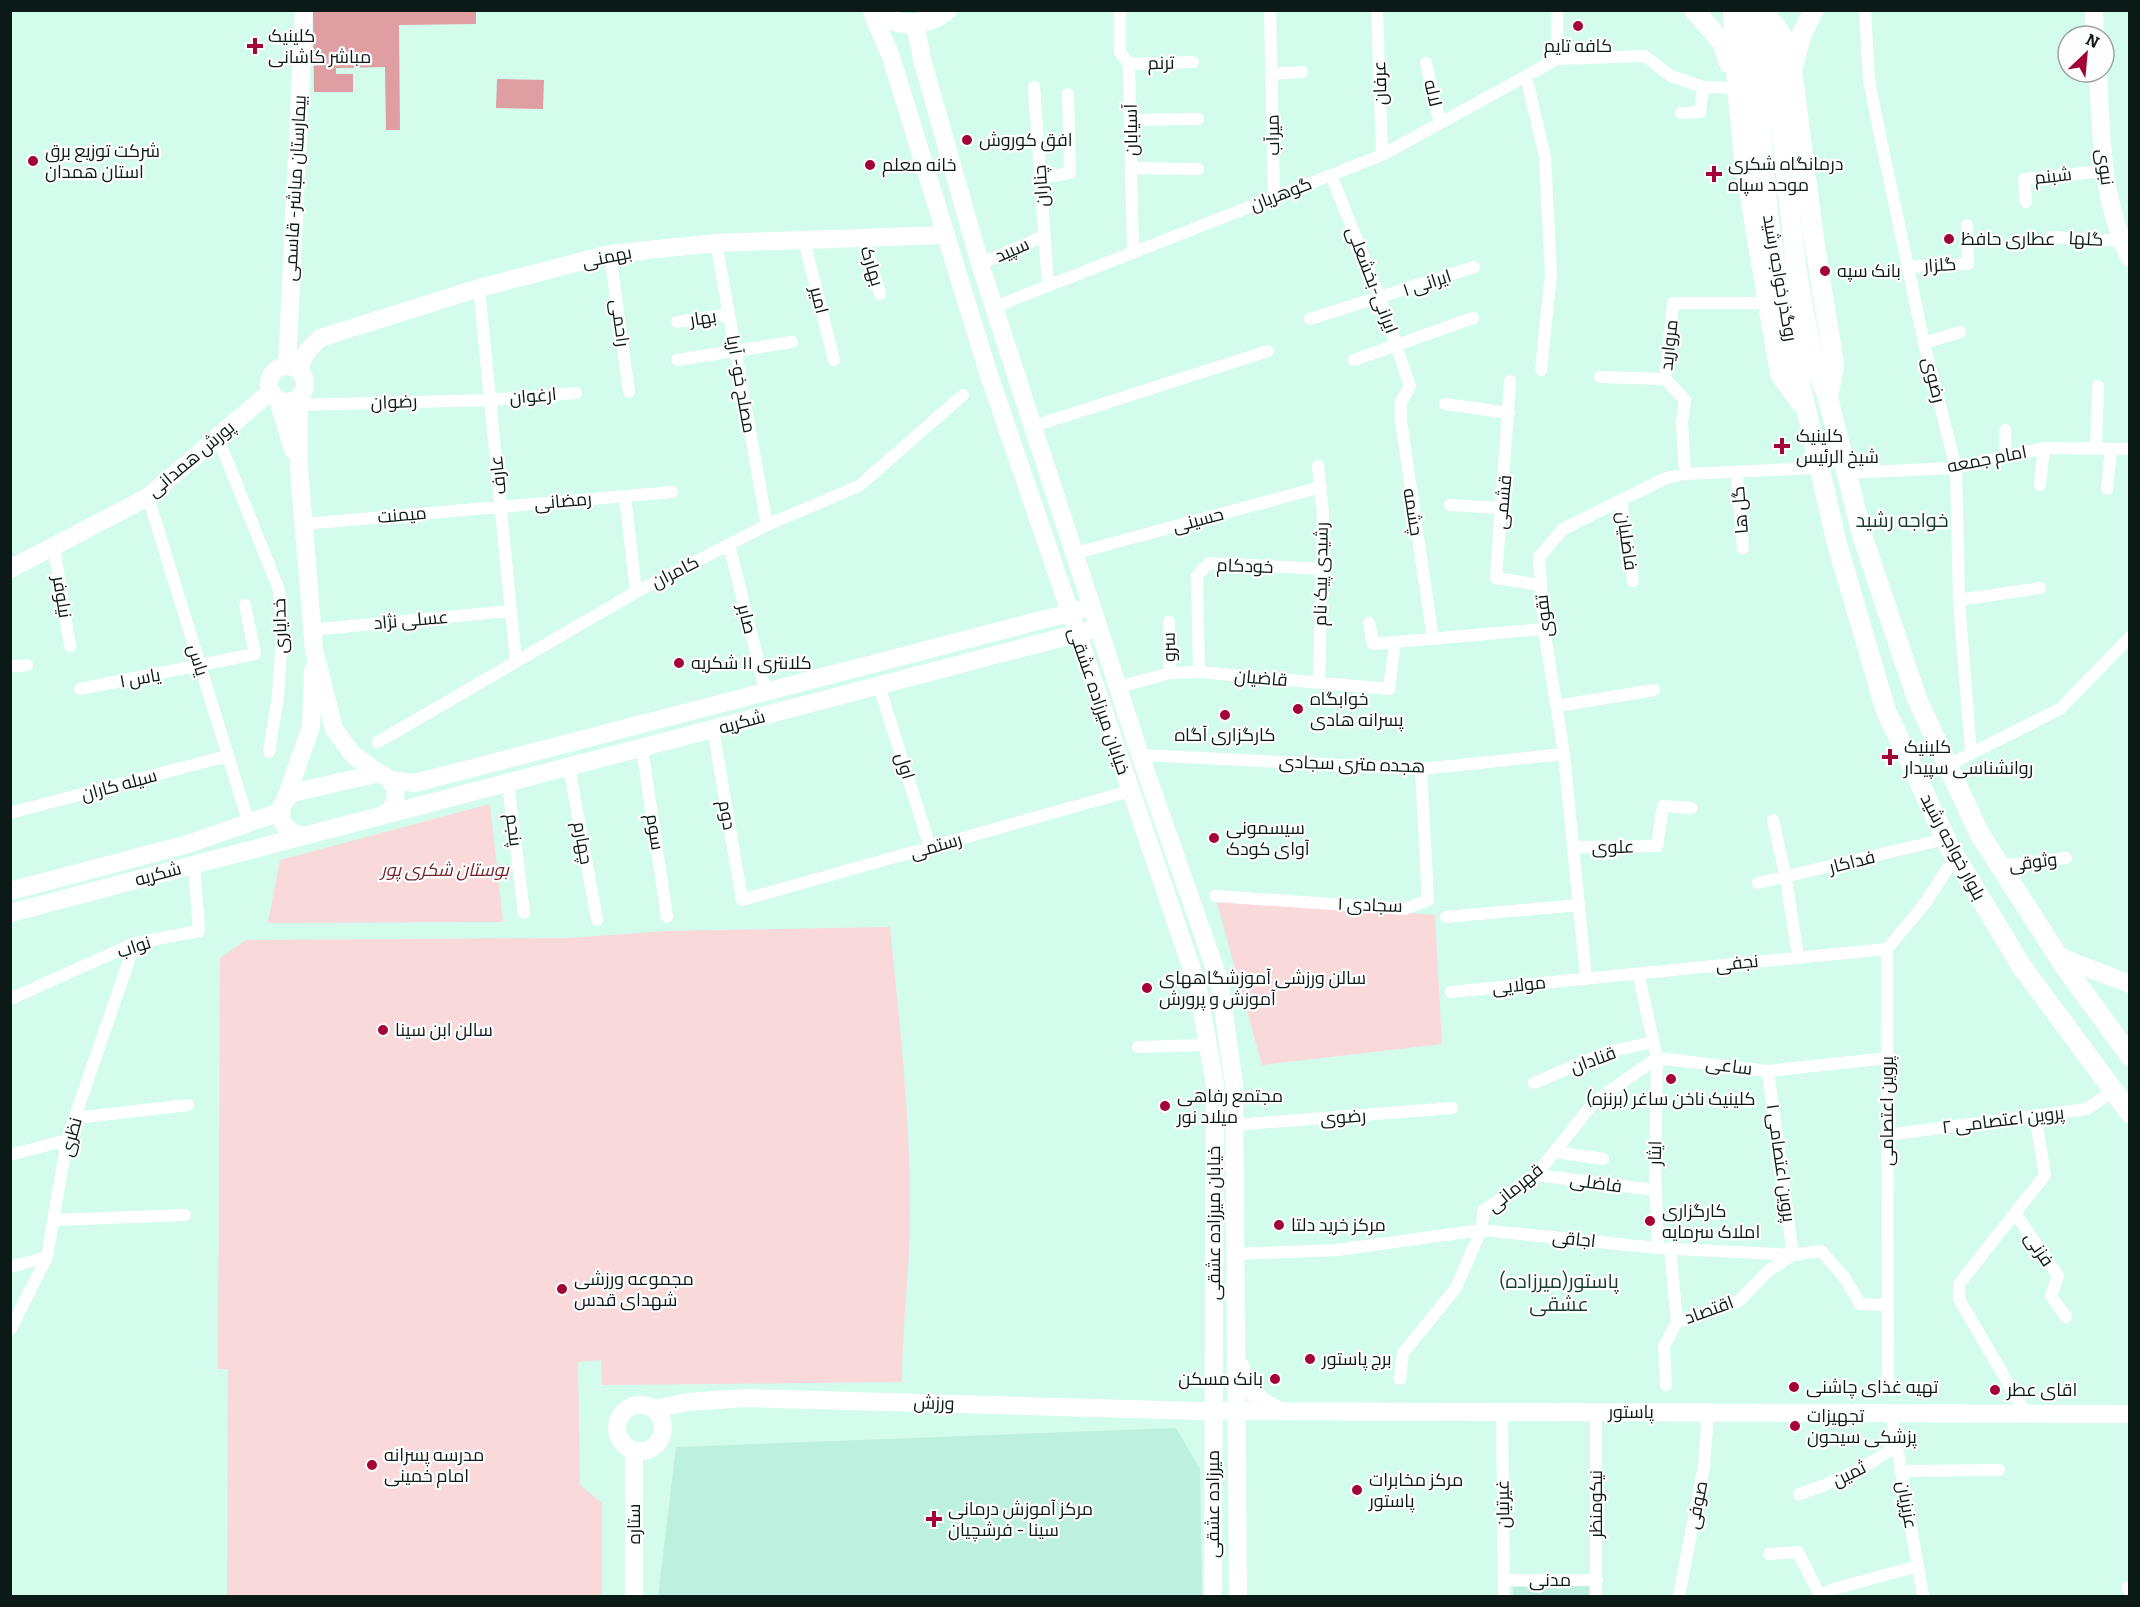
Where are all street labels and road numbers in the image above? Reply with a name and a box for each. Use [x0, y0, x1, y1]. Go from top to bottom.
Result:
street label: ترنم [1147, 52, 1175, 75]
street label: عرفان [1368, 60, 1392, 106]
street label: لاله [1419, 77, 1447, 109]
street label: بیمارستان مباشر- قاسمی [279, 94, 311, 282]
street label: آسیابان [1120, 103, 1142, 156]
street label: میرآب [1262, 114, 1284, 156]
street label: نبوی [2092, 147, 2118, 187]
street label: شبنم [2033, 163, 2073, 190]
street label: چناران [1029, 164, 1054, 208]
street label: گوهریان [1247, 172, 1315, 216]
street label: روگذر خواجه رشید [1758, 213, 1802, 343]
street label: ایرانی-بخشعلی [1342, 223, 1402, 337]
street label: گلها [2068, 227, 2104, 251]
street label: سپید [991, 233, 1033, 267]
street label: بهمنی [580, 241, 634, 273]
street label: بهارک [856, 243, 888, 289]
street label: گلزار [1922, 253, 1957, 277]
street label: ایرانی ۱ [1400, 265, 1454, 301]
street label: امیر [805, 283, 833, 316]
street label: راحمی [606, 298, 634, 348]
street label: بهار [687, 305, 718, 331]
street label: مروارید [1655, 319, 1683, 371]
street label: مصلح خو- آریا [721, 333, 760, 435]
street label: رضوی [1918, 355, 1950, 405]
street label: ارغوان [508, 383, 558, 409]
street label: رضوان [370, 390, 418, 414]
street label: پورش همدانی [143, 416, 240, 503]
street label: امام جمعه [1945, 441, 2029, 478]
street label: عارف [485, 454, 511, 496]
street label: قشمی [1490, 474, 1516, 530]
street label: گل ها [1727, 485, 1753, 535]
street label: چشمه [1397, 487, 1428, 538]
street label: رمضانی [533, 488, 593, 514]
street label: میمنت [377, 502, 427, 528]
street label: حسینی [1170, 503, 1226, 537]
street label: فاضلیان [1612, 510, 1642, 572]
street label: رشیدی پیک نام [1309, 522, 1334, 626]
street label: کامران [648, 551, 702, 593]
street label: خودکام [1216, 554, 1274, 579]
street label: نیلوفر [48, 573, 76, 620]
street label: تقوی [1530, 593, 1558, 639]
street label: خدایاری [268, 598, 292, 654]
street label: صابر [732, 601, 761, 636]
street label: عسلی نژاد [373, 606, 449, 634]
street label: خیابان میرزاده عشقی [1063, 624, 1135, 778]
street label: سرو [1158, 632, 1180, 662]
street label: یاس [183, 642, 213, 679]
street label: یاس ۱ [118, 664, 162, 692]
street label: قاضیان [1233, 665, 1289, 691]
street label: شکریه [716, 705, 768, 739]
street label: اول [891, 750, 919, 782]
street label: هجده متری سجادی [1278, 750, 1426, 778]
street label: سیله کاران [79, 764, 159, 806]
street label: بلوار خواجه رشید [1916, 790, 1990, 904]
street label: دوم [713, 798, 740, 832]
street label: پنجم [500, 812, 527, 848]
street label: سوم [640, 812, 669, 852]
street label: چهارم [567, 820, 598, 866]
street label: رستمی [908, 828, 964, 864]
street label: علوی [1591, 836, 1635, 858]
street label: فداکار [1826, 846, 1877, 879]
street label: وثوقی [2008, 848, 2058, 876]
street label: شکریه [132, 857, 184, 891]
street label: سجادی ۱ [1337, 893, 1403, 917]
street label: نواب [114, 931, 154, 963]
street label: نجفی [1714, 950, 1760, 976]
street label: مولایی [1491, 971, 1547, 999]
street label: قنادان [1567, 1042, 1619, 1078]
street label: ساعی [1704, 1052, 1754, 1080]
street label: پروین اعتصامی [1876, 1056, 1899, 1166]
street label: پروین اعتصامی ۲ [1941, 1102, 2066, 1139]
street label: پروین اعتصامی ۱ [1761, 1103, 1800, 1224]
street label: رضوی [1319, 1104, 1367, 1130]
street label: نظری [55, 1115, 87, 1159]
street label: ایثار [1644, 1140, 1666, 1167]
street label: خیابان میرزاده عشقی [1203, 1146, 1225, 1300]
street label: قهرمانی [1483, 1159, 1547, 1217]
street label: فاضلی [1569, 1168, 1623, 1198]
street label: اجاقی [1551, 1226, 1597, 1252]
street label: فزنی [2020, 1227, 2058, 1271]
street label: اقتصاد [1682, 1291, 1736, 1329]
street label: ورزش [913, 1391, 955, 1415]
street label: پاستور [1607, 1401, 1654, 1424]
street label: میرزاده عشقی [1202, 1450, 1224, 1558]
street label: ثمین [1829, 1456, 1870, 1492]
street label: نیکومنظر [1585, 1470, 1607, 1539]
street label: غیرتیان [1492, 1479, 1514, 1529]
street label: صوفی [1682, 1479, 1712, 1531]
street label: عزیزیان [1892, 1479, 1922, 1531]
street label: ستاره [623, 1504, 645, 1544]
street label: مدنی [1529, 1569, 1571, 1591]

